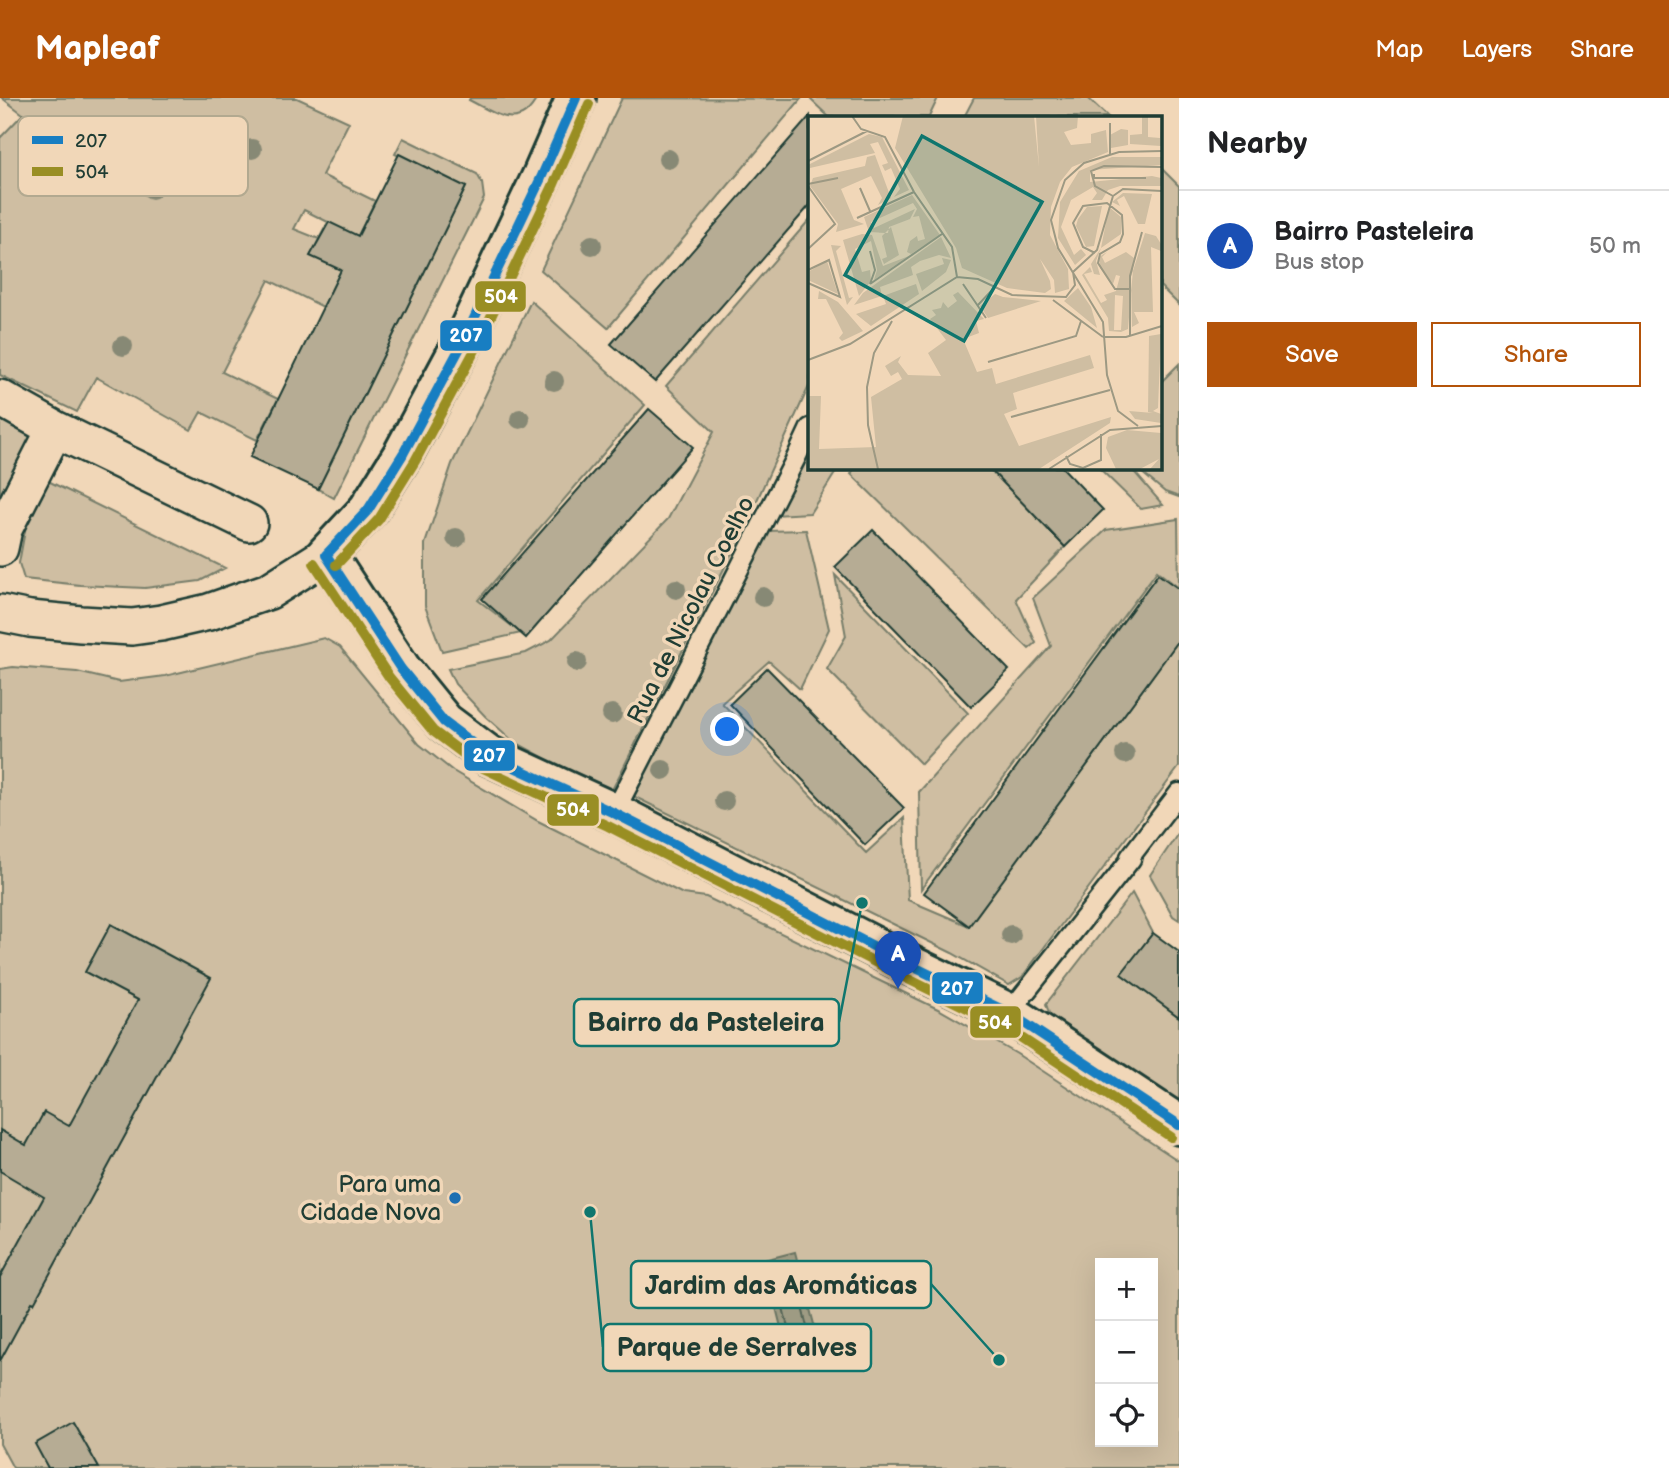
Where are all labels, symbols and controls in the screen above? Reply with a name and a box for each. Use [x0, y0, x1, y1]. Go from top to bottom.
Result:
text: Mapleaf [35, 29, 160, 69]
text: Map [1375, 35, 1423, 64]
text: Layers [1461, 35, 1532, 64]
text: Share [1570, 35, 1634, 64]
legend [18, 116, 248, 196]
inset map [808, 116, 1162, 469]
text: Nearby [1207, 126, 1307, 162]
text: 207 [75, 130, 107, 153]
text: 504 [75, 161, 109, 184]
text: Bairro Pasteleira [1274, 217, 1474, 248]
text: A [1223, 232, 1237, 260]
text: 50 m [1589, 232, 1641, 260]
text: Bus stop [1274, 248, 1364, 276]
line badge: 504 [474, 280, 527, 313]
text: 504 [484, 286, 518, 309]
line badge: 207 [439, 319, 493, 352]
button: Save [1207, 322, 1417, 387]
button: Share [1431, 322, 1641, 387]
text: 207 [449, 325, 483, 348]
street label: Rua de Nicolau Coelho [621, 492, 761, 728]
your location [710, 712, 744, 746]
line badge: 207 [463, 739, 516, 772]
text: 207 [472, 745, 506, 768]
line badge: 504 [546, 793, 600, 827]
text: 504 [556, 799, 590, 822]
pin: A [875, 931, 921, 989]
line badge: 207 [931, 971, 984, 1005]
text: 207 [940, 978, 974, 1001]
callout: Bairro da Pasteleira [574, 999, 839, 1046]
line badge: 504 [969, 1005, 1022, 1039]
text: Bairro da Pasteleira [587, 1008, 825, 1039]
text: 504 [978, 1012, 1012, 1035]
place label: Para uma Cidade Nova [300, 1170, 441, 1227]
marker: Para uma Cidade Nova [447, 1190, 463, 1206]
map controls [1095, 1258, 1158, 1447]
button: + [1095, 1258, 1158, 1321]
callout: Jardim das Aromáticas [631, 1261, 931, 1308]
text: Jardim das Aromáticas [645, 1271, 917, 1302]
button: − [1095, 1321, 1158, 1384]
callout: Parque de Serralves [603, 1324, 871, 1371]
text: Parque de Serralves [617, 1333, 857, 1364]
button: locate [1095, 1384, 1158, 1447]

